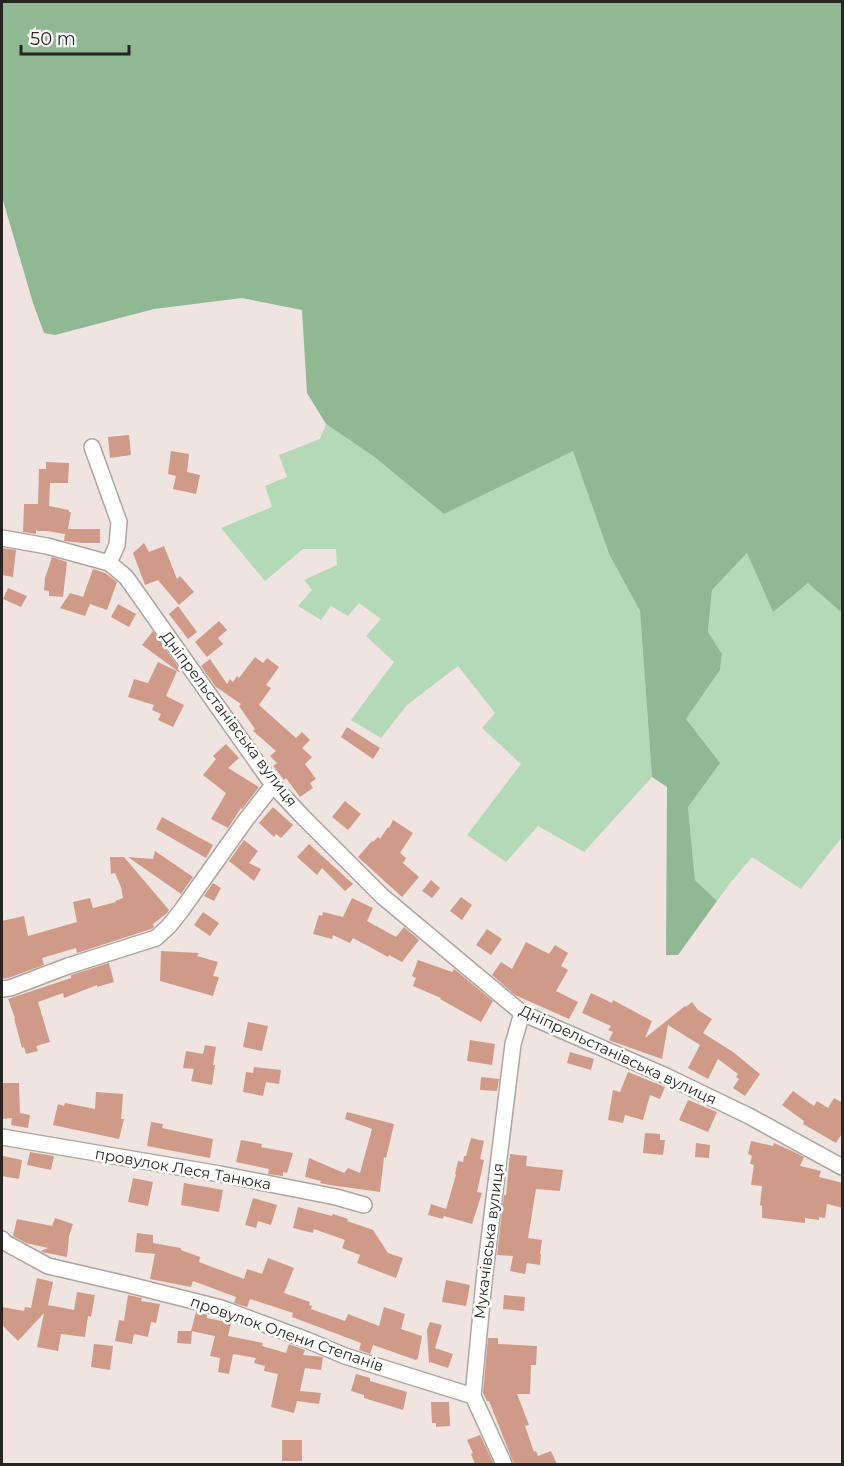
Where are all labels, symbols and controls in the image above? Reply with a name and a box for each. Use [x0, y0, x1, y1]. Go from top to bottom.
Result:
scale bar [21, 18, 129, 56]
text: 50 m [30, 28, 76, 50]
street label: Дніпрельстанівська вулиця [157, 627, 302, 810]
street label: Дніпрельстанівська вулиця [517, 1000, 720, 1109]
street label: провулок Леся Танюка [94, 1144, 273, 1193]
street label: Мукачівська вулиця [470, 1162, 507, 1320]
street label: провулок Олени Степанів [188, 1291, 386, 1376]

